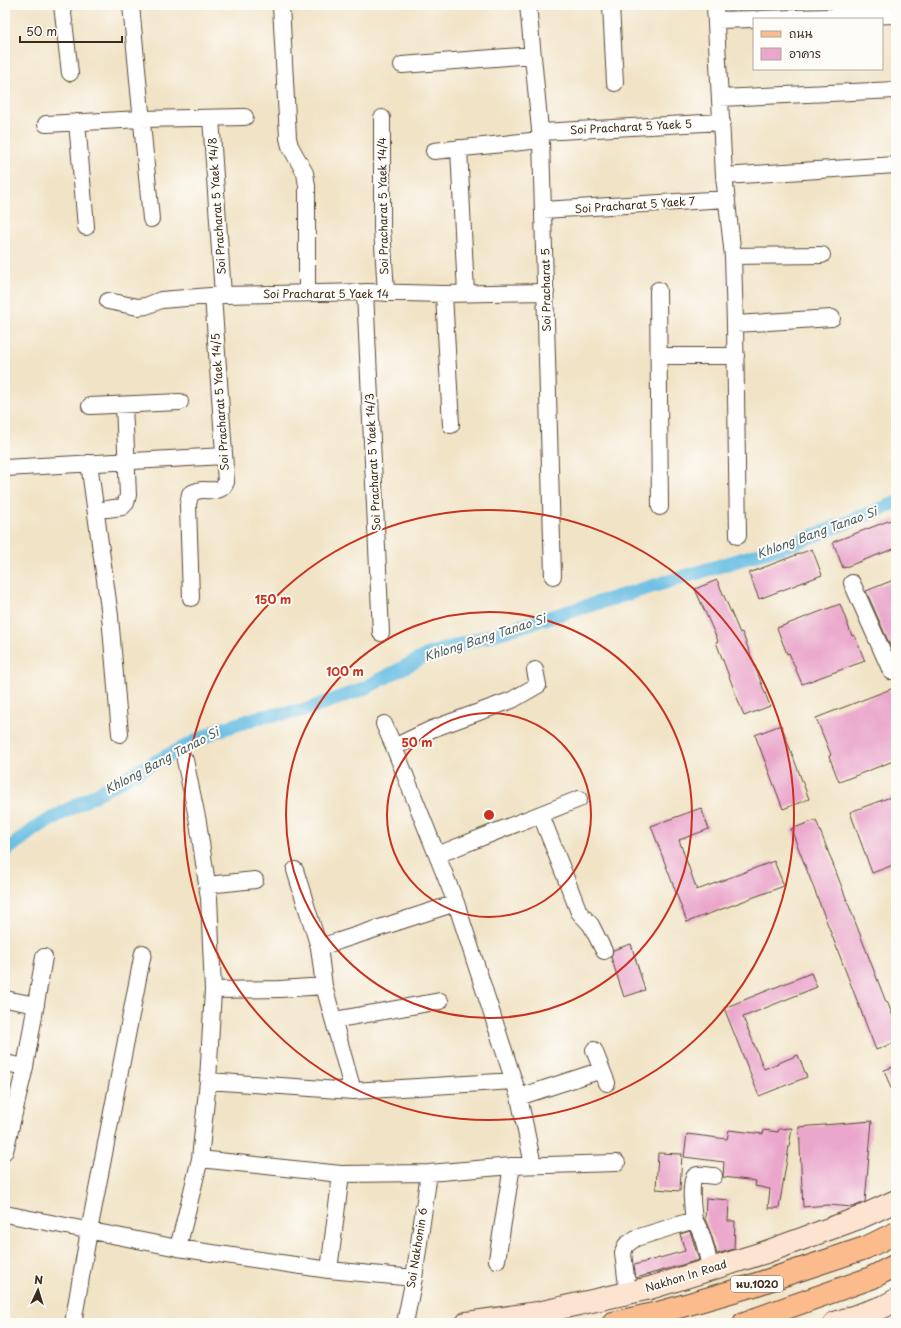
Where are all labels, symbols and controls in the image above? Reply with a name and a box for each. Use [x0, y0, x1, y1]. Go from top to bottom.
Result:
scale bar [20, 18, 122, 44]
legend [753, 18, 883, 70]
text: 50 m [26, 22, 57, 40]
text: ถนน [789, 24, 813, 42]
text: อาคาร [789, 44, 821, 62]
street label: Soi Pracharat 5 Yaek 5 [570, 115, 692, 138]
street label: Soi Pracharat 5 Yaek 14/8 [203, 137, 230, 275]
street label: Soi Pracharat 5 Yaek 14/4 [373, 137, 392, 275]
street label: Soi Pracharat 5 Yaek 7 [574, 192, 696, 217]
street label: Soi Pracharat 5 [536, 248, 555, 332]
street label: Soi Pracharat 5 Yaek 14 [263, 285, 389, 302]
street label: Soi Pracharat 5 Yaek 14/5 [206, 333, 233, 471]
street label: Soi Pracharat 5 Yaek 14/3 [360, 393, 385, 531]
water label: Khlong Bang Tanao Si [754, 501, 882, 562]
text: 150 m [255, 590, 291, 608]
water label: Khlong Bang Tanao Si [422, 608, 550, 665]
text: 100 m [326, 662, 364, 680]
water label: Khlong Bang Tanao Si [101, 721, 224, 798]
text: 50 m [401, 733, 433, 751]
centre of rings [482, 808, 496, 822]
street label: Soi Nakhonin 6 [402, 1206, 431, 1289]
street label: Nakhon In Road [643, 1255, 729, 1296]
north arrow [18, 1270, 58, 1310]
text: N [34, 1271, 44, 1288]
road number: นบ.1020 [731, 1276, 783, 1292]

